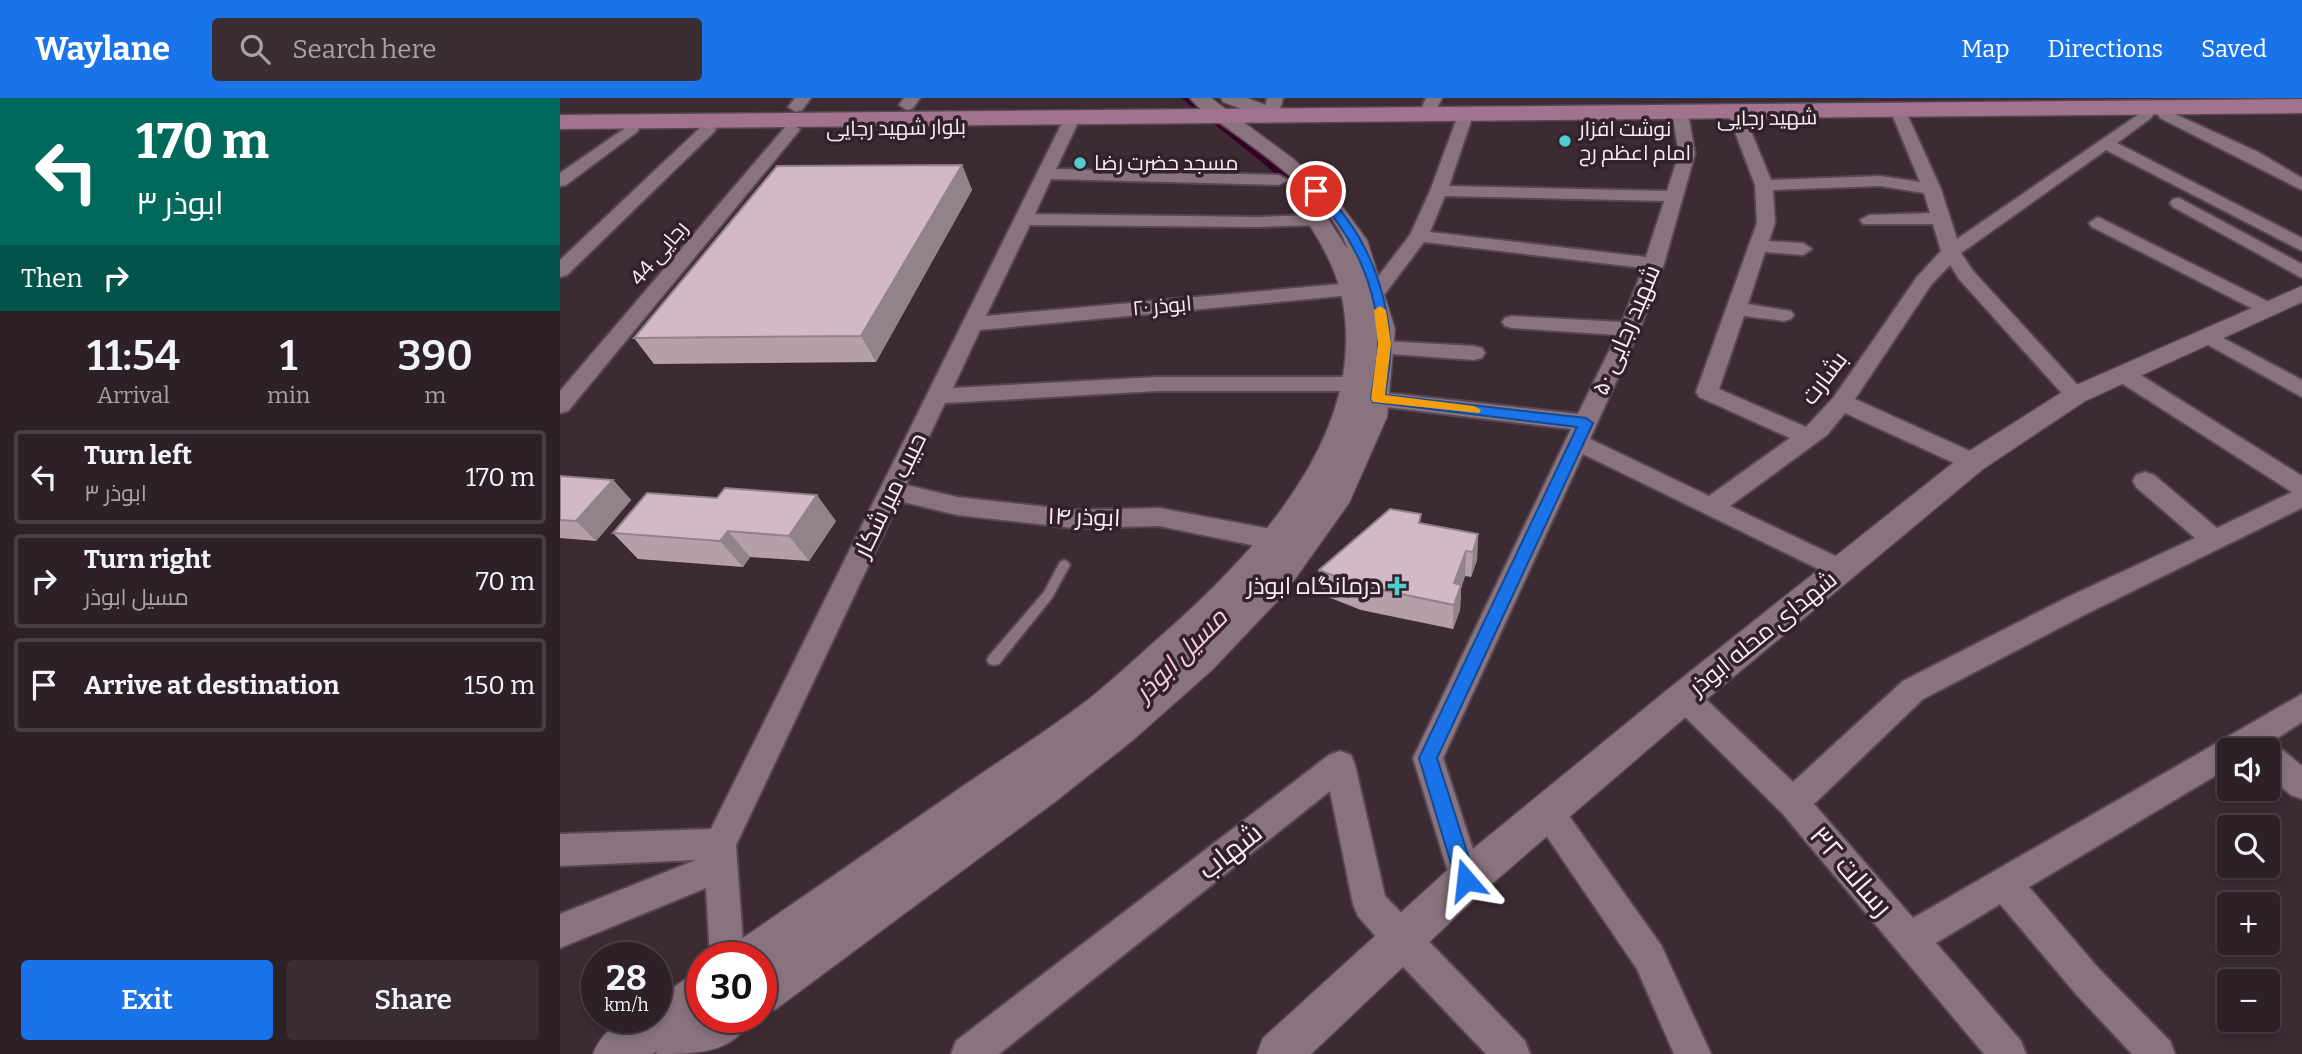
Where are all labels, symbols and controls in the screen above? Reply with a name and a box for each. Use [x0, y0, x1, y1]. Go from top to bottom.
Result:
search box [212, 18, 702, 81]
text: Waylane [35, 29, 170, 69]
icon: search [236, 30, 274, 68]
text: Search here [292, 34, 437, 65]
text: Map [1961, 35, 2010, 63]
text: Directions [2048, 35, 2163, 63]
text: Saved [2201, 35, 2267, 63]
street label: شهید رجایی [1717, 104, 1817, 132]
text: 170 m [136, 112, 269, 171]
street label: بلوار شهید رجایی [826, 114, 966, 142]
place label: نوشت افزار امام اعظم رح [1578, 116, 1691, 167]
icon: left [21, 126, 112, 217]
marker: نوشت افزار امام اعظم رح [1557, 133, 1573, 149]
place label: مسجد حضرت رضا [1094, 150, 1239, 176]
marker: مسجد حضرت رضا [1072, 155, 1088, 171]
pin [1286, 161, 1346, 221]
icon: arrive [1297, 172, 1335, 210]
text: ابوذر ۳ [136, 184, 224, 222]
street label: رجایی 44 [624, 215, 694, 291]
icon: right [97, 259, 135, 297]
street label: شهید رجایی ۵۰ [1586, 261, 1666, 399]
text: Then [21, 263, 83, 294]
street label: ابوذر ۲۰ [1131, 290, 1193, 322]
text: 11:54 [87, 331, 180, 381]
text: 1 [280, 331, 298, 381]
text: 390 [397, 331, 473, 381]
street label: بشارت [1795, 346, 1853, 410]
text: Arrival [97, 381, 170, 409]
text: min [267, 381, 310, 409]
text: m [424, 381, 446, 409]
street label: حبیب میر شکار [847, 428, 932, 564]
text: Turn left [84, 440, 192, 471]
icon: left [25, 458, 63, 496]
text: 170 m [465, 462, 535, 493]
text: ابوذر ۳ [84, 479, 147, 507]
street label: ابوذر ۱۴ [1047, 502, 1121, 532]
text: Turn right [84, 544, 211, 575]
icon: right [25, 562, 63, 600]
street label: شهدای محله ابوذر [1682, 565, 1842, 702]
text: 70 m [476, 566, 535, 597]
place label: درمانگاه ابوذر [1245, 572, 1381, 600]
marker: درمانگاه ابوذر [1387, 576, 1407, 596]
text: مسیل ابوذر [84, 583, 189, 611]
water label: مسیل ابوذر [1126, 602, 1234, 710]
icon: arrive [25, 666, 63, 704]
text: Arrive at destination [84, 670, 339, 701]
text: 150 m [464, 670, 535, 701]
map controls [2217, 738, 2280, 1032]
button: sound [2217, 738, 2280, 801]
button: search [2217, 815, 2280, 878]
street label: شهاب [1191, 816, 1269, 886]
street label: رسالت ۳۲ [1803, 819, 1899, 923]
position arrow [1429, 843, 1503, 917]
button: + [2217, 892, 2280, 955]
speed limit sign: 30 [686, 942, 777, 1033]
text: 28 [606, 957, 647, 999]
button: Exit [21, 960, 273, 1040]
button: Share [287, 960, 539, 1040]
button: − [2217, 969, 2280, 1032]
text: km/h [604, 994, 649, 1016]

